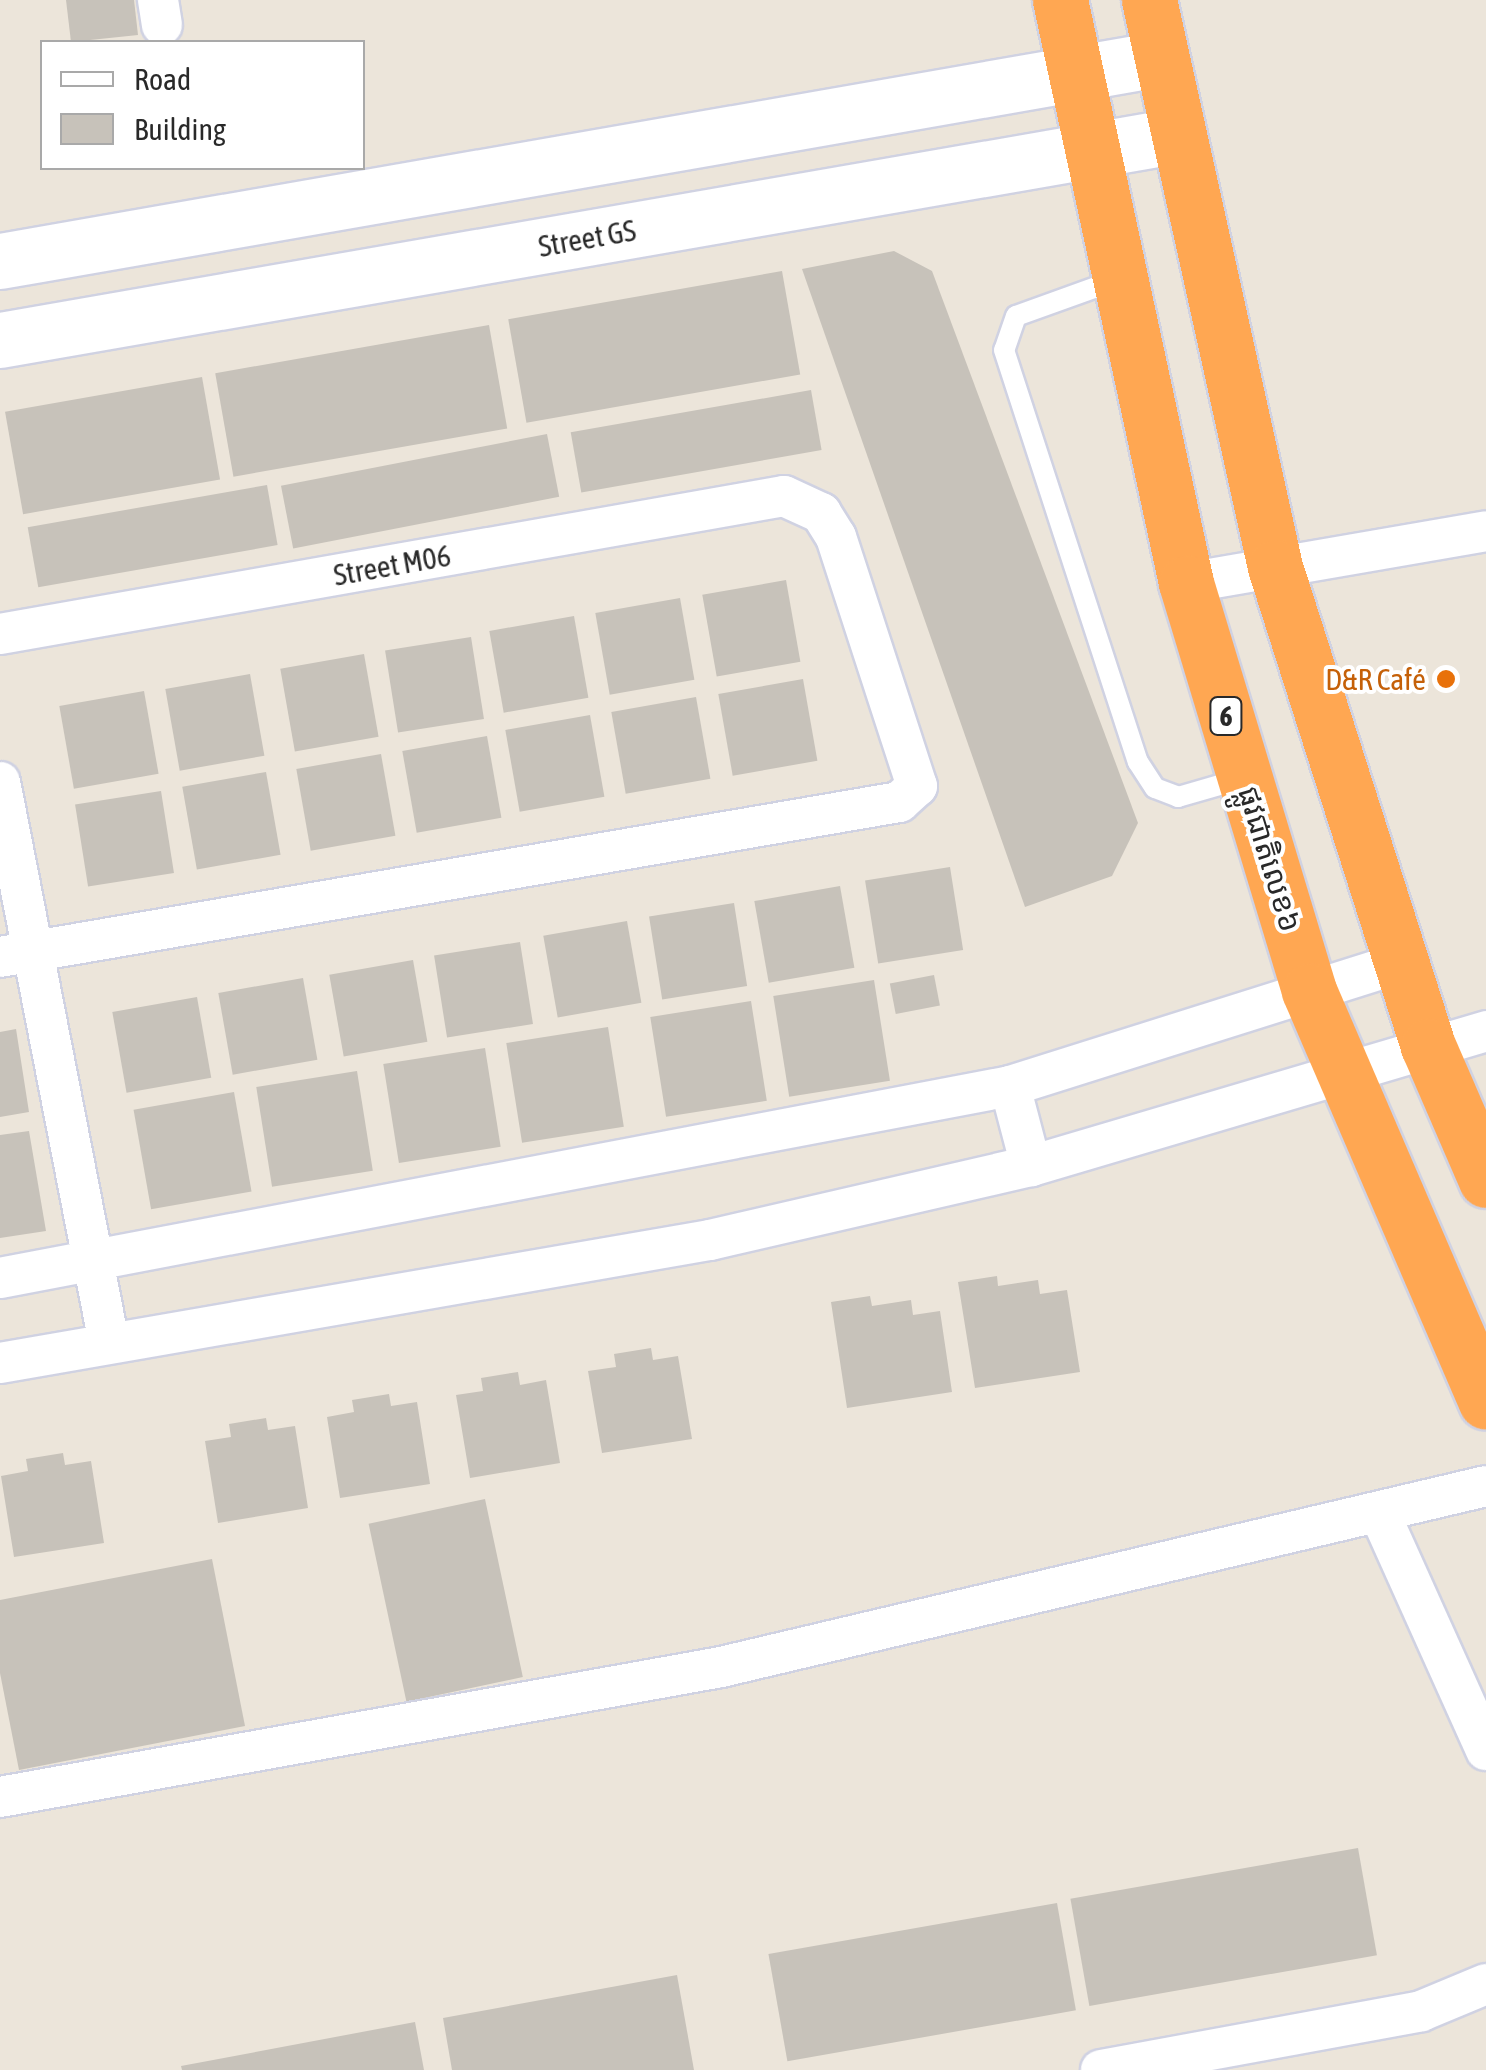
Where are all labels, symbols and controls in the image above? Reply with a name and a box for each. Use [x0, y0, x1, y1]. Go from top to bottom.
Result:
legend [40, 40, 365, 170]
text: Road [134, 62, 191, 96]
text: Building [134, 112, 226, 146]
street label: Street GS [535, 212, 639, 264]
street label: Street M06 [331, 537, 453, 593]
place label: D&R Café [1325, 661, 1426, 697]
marker: D&R Café [1435, 668, 1457, 690]
road number: 6 [1208, 693, 1244, 739]
street label: ផ្លូវជាតិលេខ៦ [1231, 782, 1309, 936]

